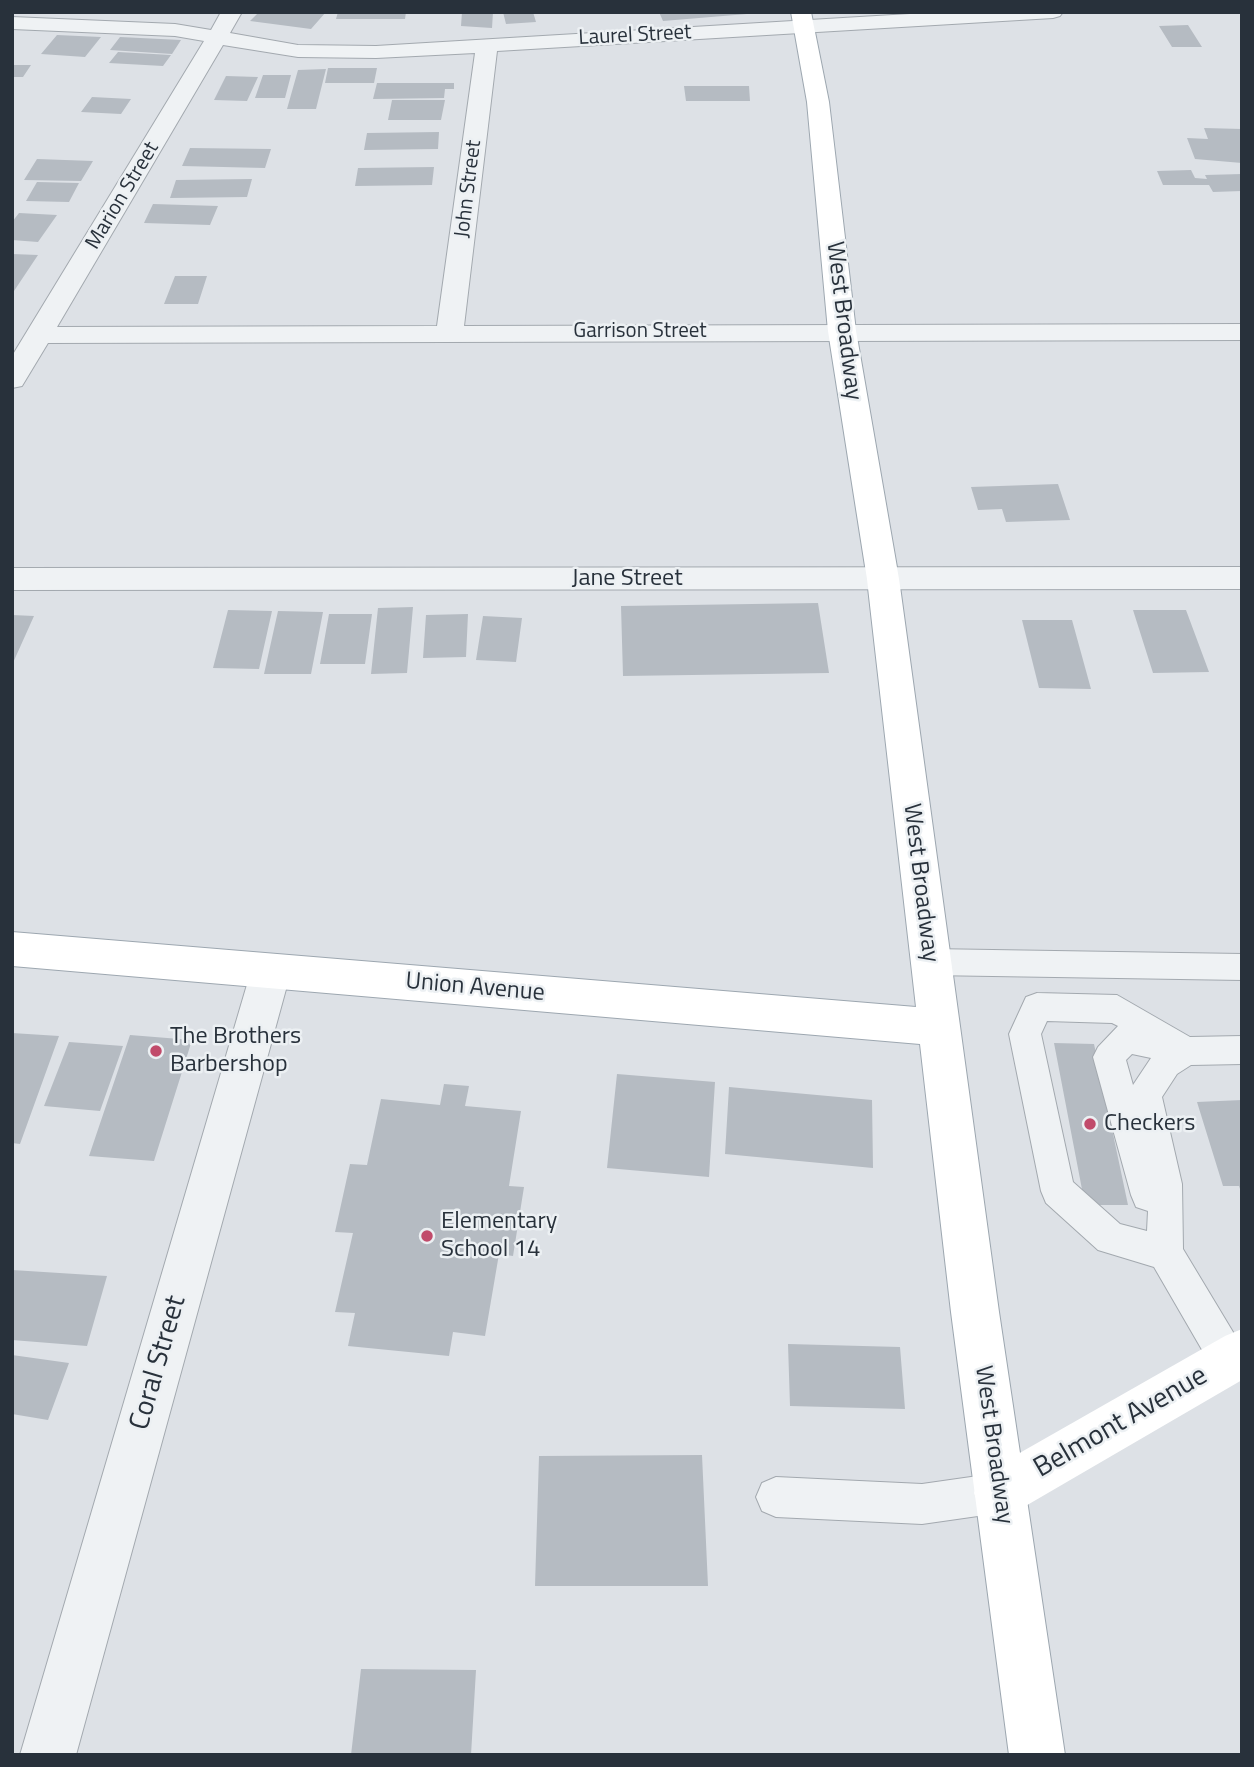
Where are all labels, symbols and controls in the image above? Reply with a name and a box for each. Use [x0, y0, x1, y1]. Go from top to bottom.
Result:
street label: Laurel Street [578, 20, 692, 52]
street label: Marion Street [81, 138, 165, 254]
street label: John Street [451, 139, 487, 239]
street label: West Broadway [819, 240, 867, 402]
street label: Garrison Street [573, 319, 707, 345]
street label: Jane Street [571, 565, 683, 593]
street label: West Broadway [896, 802, 944, 964]
street label: Union Avenue [404, 968, 546, 1008]
place label: The Brothers Barbershop [170, 1023, 301, 1079]
marker: The Brothers Barbershop [148, 1043, 164, 1059]
place label: Checkers [1104, 1110, 1195, 1138]
marker: Checkers [1082, 1116, 1098, 1132]
place label: Elementary School 14 [441, 1208, 557, 1264]
marker: Elementary School 14 [419, 1228, 435, 1244]
street label: Coral Street [124, 1292, 194, 1434]
street label: Belmont Avenue [1028, 1360, 1214, 1486]
street label: West Broadway [968, 1364, 1018, 1526]

